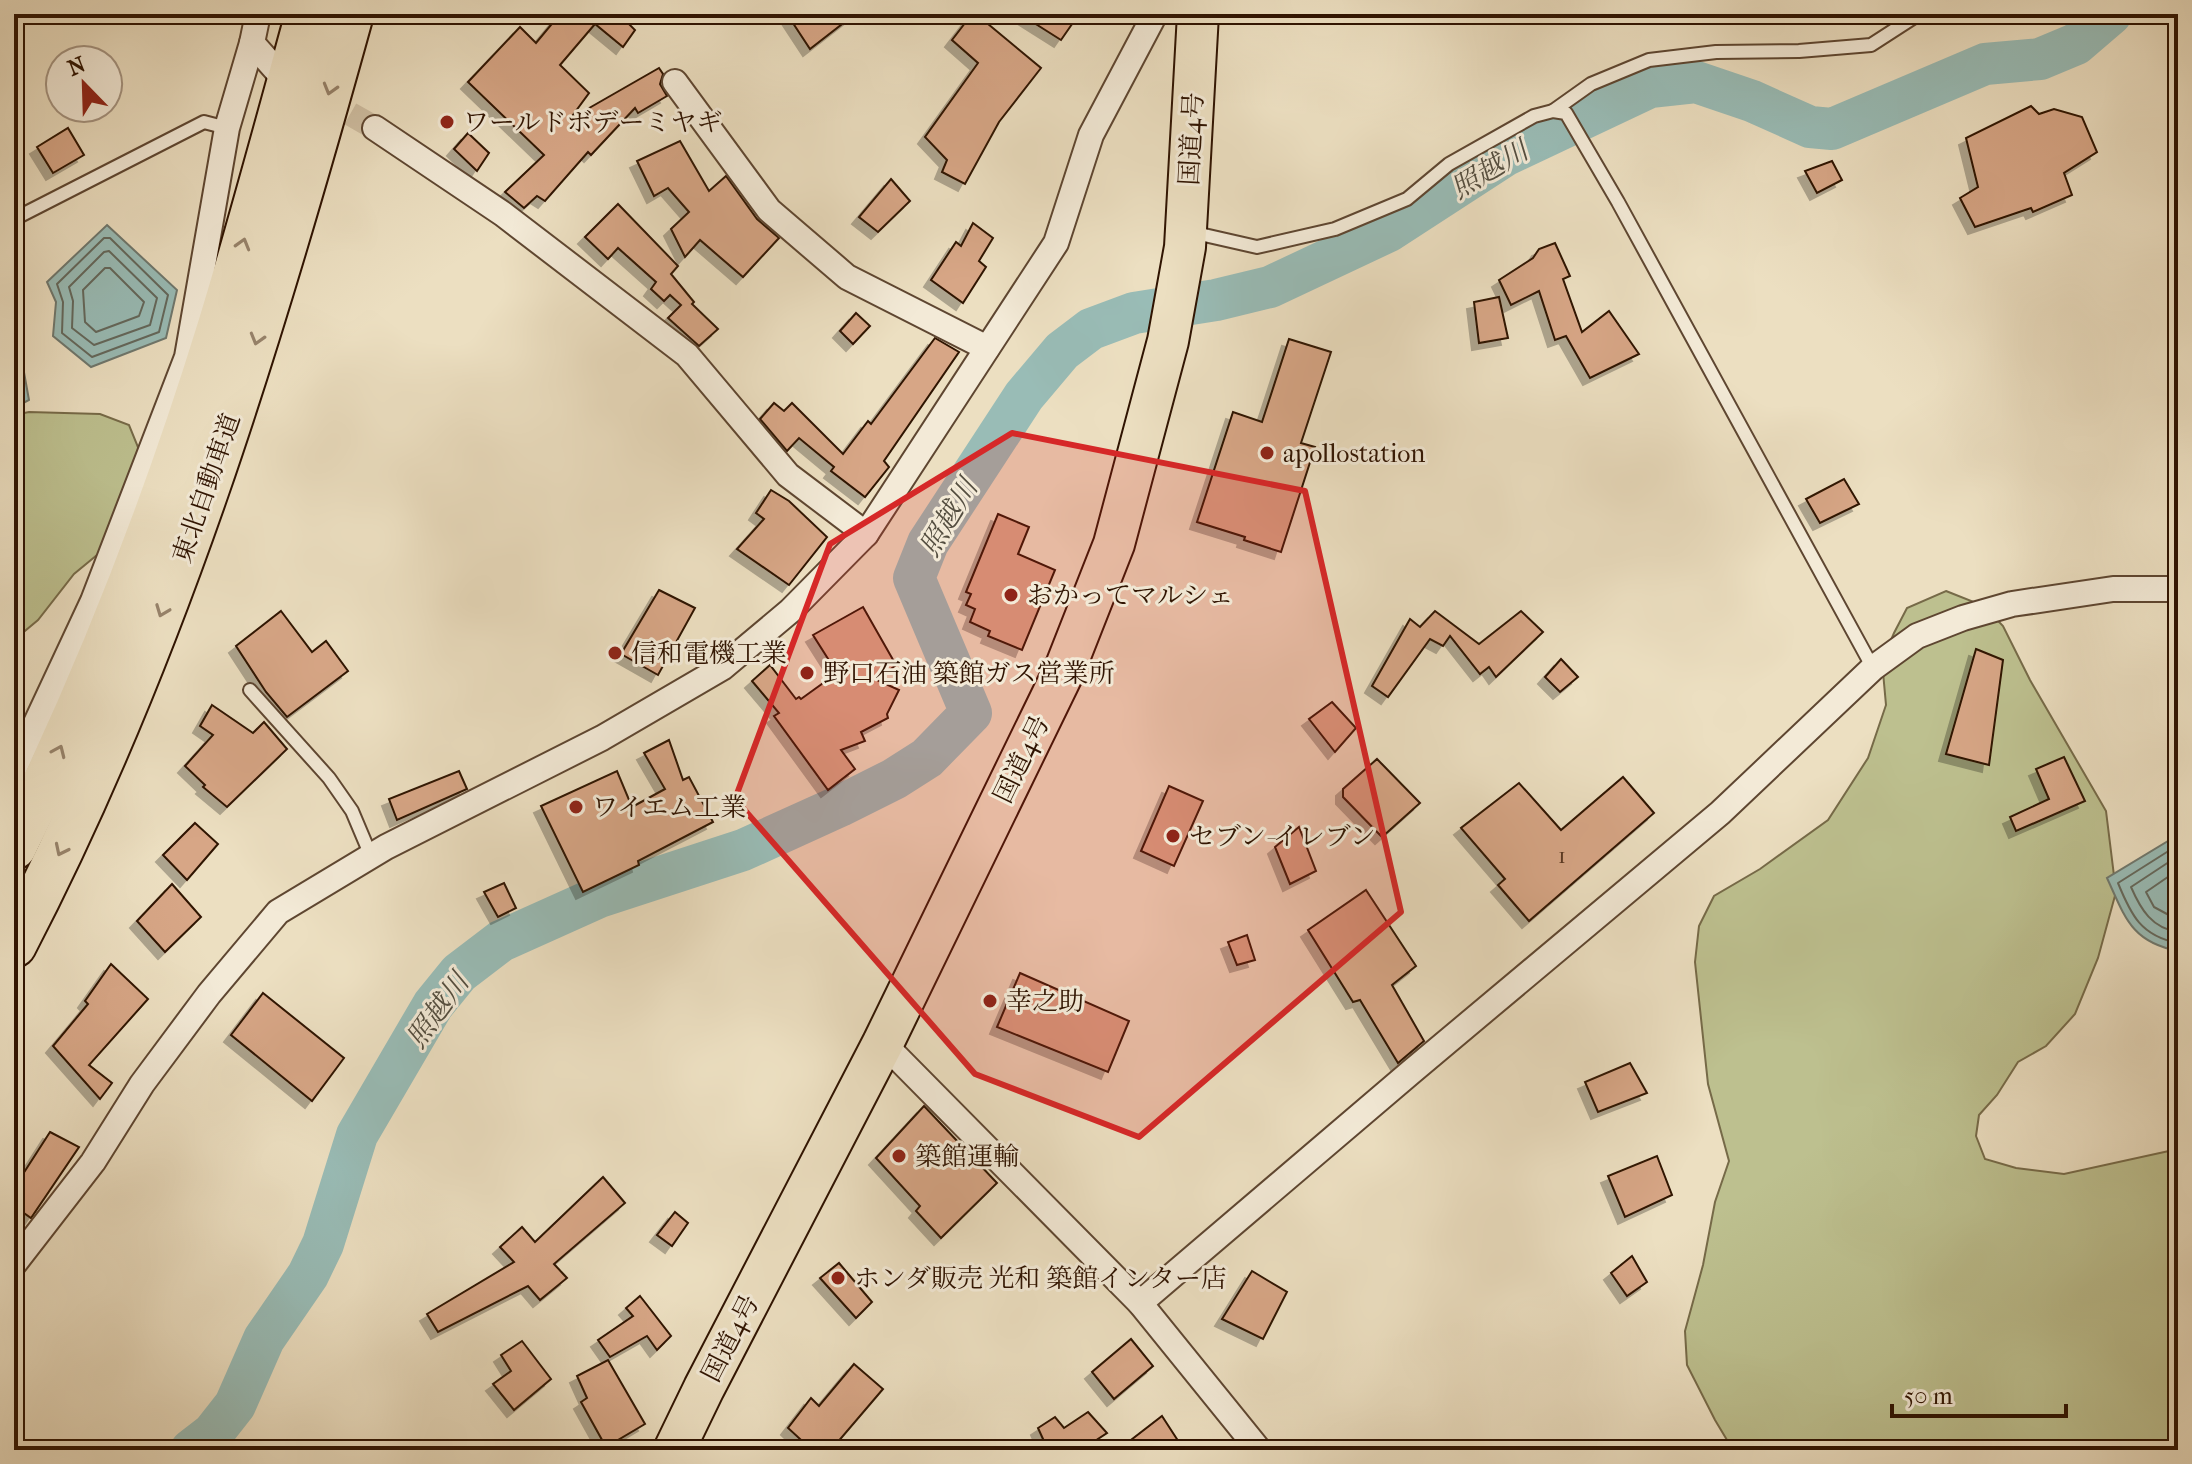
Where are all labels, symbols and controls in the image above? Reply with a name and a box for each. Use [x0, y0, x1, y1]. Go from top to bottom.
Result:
north arrow [44, 44, 124, 124]
text: N [64, 51, 90, 82]
one-way arrow [323, 82, 339, 95]
street label: 国道4号 [1174, 92, 1209, 186]
place label: ワールドボデーミヤギ [463, 107, 722, 138]
marker: ワールドボデーミヤギ [438, 113, 456, 131]
water label: 照越川 [1445, 132, 1536, 205]
one-way arrow [234, 238, 250, 252]
one-way arrow [250, 331, 266, 345]
street label: 東北自動車道 [166, 409, 247, 567]
place label: apollostation [1283, 438, 1425, 469]
marker: apollostation [1258, 444, 1276, 462]
water label: 照越川 [913, 470, 986, 562]
place label: おかってマルシェ [1027, 580, 1234, 611]
marker: おかってマルシェ [1002, 586, 1020, 604]
one-way arrow [155, 603, 172, 617]
place label: 信和電機工業 [631, 638, 787, 669]
marker: 信和電機工業 [606, 644, 624, 662]
place label: 野口石油 築館ガス営業所 [823, 658, 1115, 689]
marker: 野口石油 築館ガス営業所 [798, 664, 816, 682]
street label: 国道4号 [987, 710, 1056, 808]
one-way arrow [49, 745, 65, 760]
place label: ワイエム工業 [592, 792, 746, 823]
marker: ワイエム工業 [567, 798, 585, 816]
place label: セブン-イレブン [1189, 821, 1376, 852]
marker: セブン-イレブン [1164, 827, 1182, 845]
one-way arrow [55, 841, 70, 856]
house number: 1 [1558, 843, 1566, 869]
water label: 照越川 [399, 964, 477, 1054]
place label: 幸之助 [1006, 986, 1084, 1017]
marker: 幸之助 [981, 992, 999, 1010]
place label: 築館運輸 [915, 1141, 1019, 1172]
marker: 築館運輸 [890, 1147, 908, 1165]
place label: ホンダ販売 光和 築館インター店 [854, 1263, 1227, 1294]
marker: ホンダ販売 光和 築館インター店 [829, 1269, 847, 1287]
street label: 国道4号 [695, 1290, 765, 1387]
scale bar [1892, 1368, 2066, 1418]
text: 50 m [1904, 1382, 1953, 1410]

